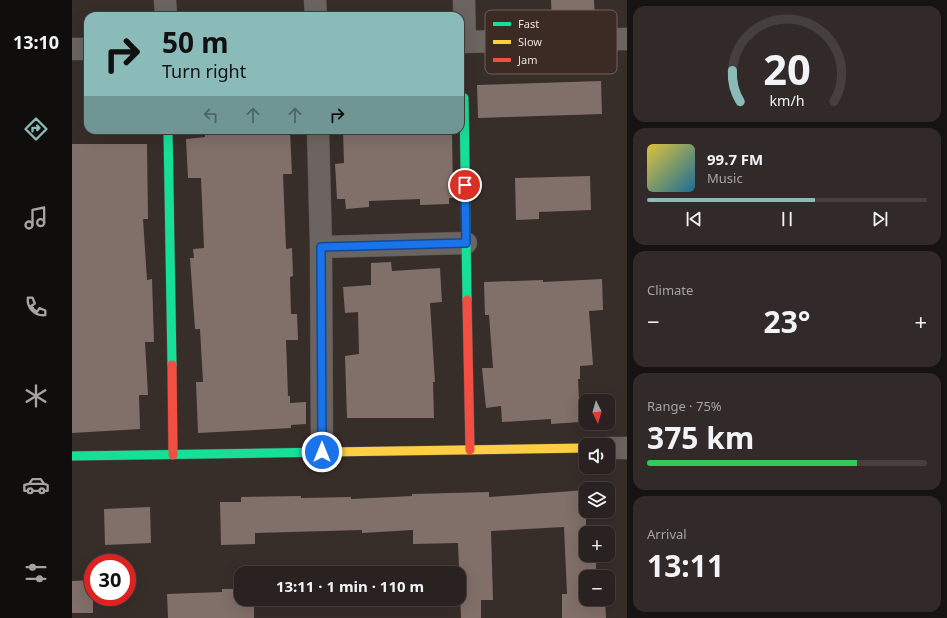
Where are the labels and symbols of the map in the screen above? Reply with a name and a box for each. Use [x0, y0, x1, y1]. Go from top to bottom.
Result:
legend [485, 10, 617, 74]
text: Fast [518, 16, 539, 31]
text: Slow [518, 34, 542, 49]
text: Jam [517, 52, 537, 67]
pin [448, 168, 482, 202]
north arrow [579, 394, 615, 430]
position arrow [301, 431, 343, 473]
speed limit sign: 30 [84, 554, 136, 606]

